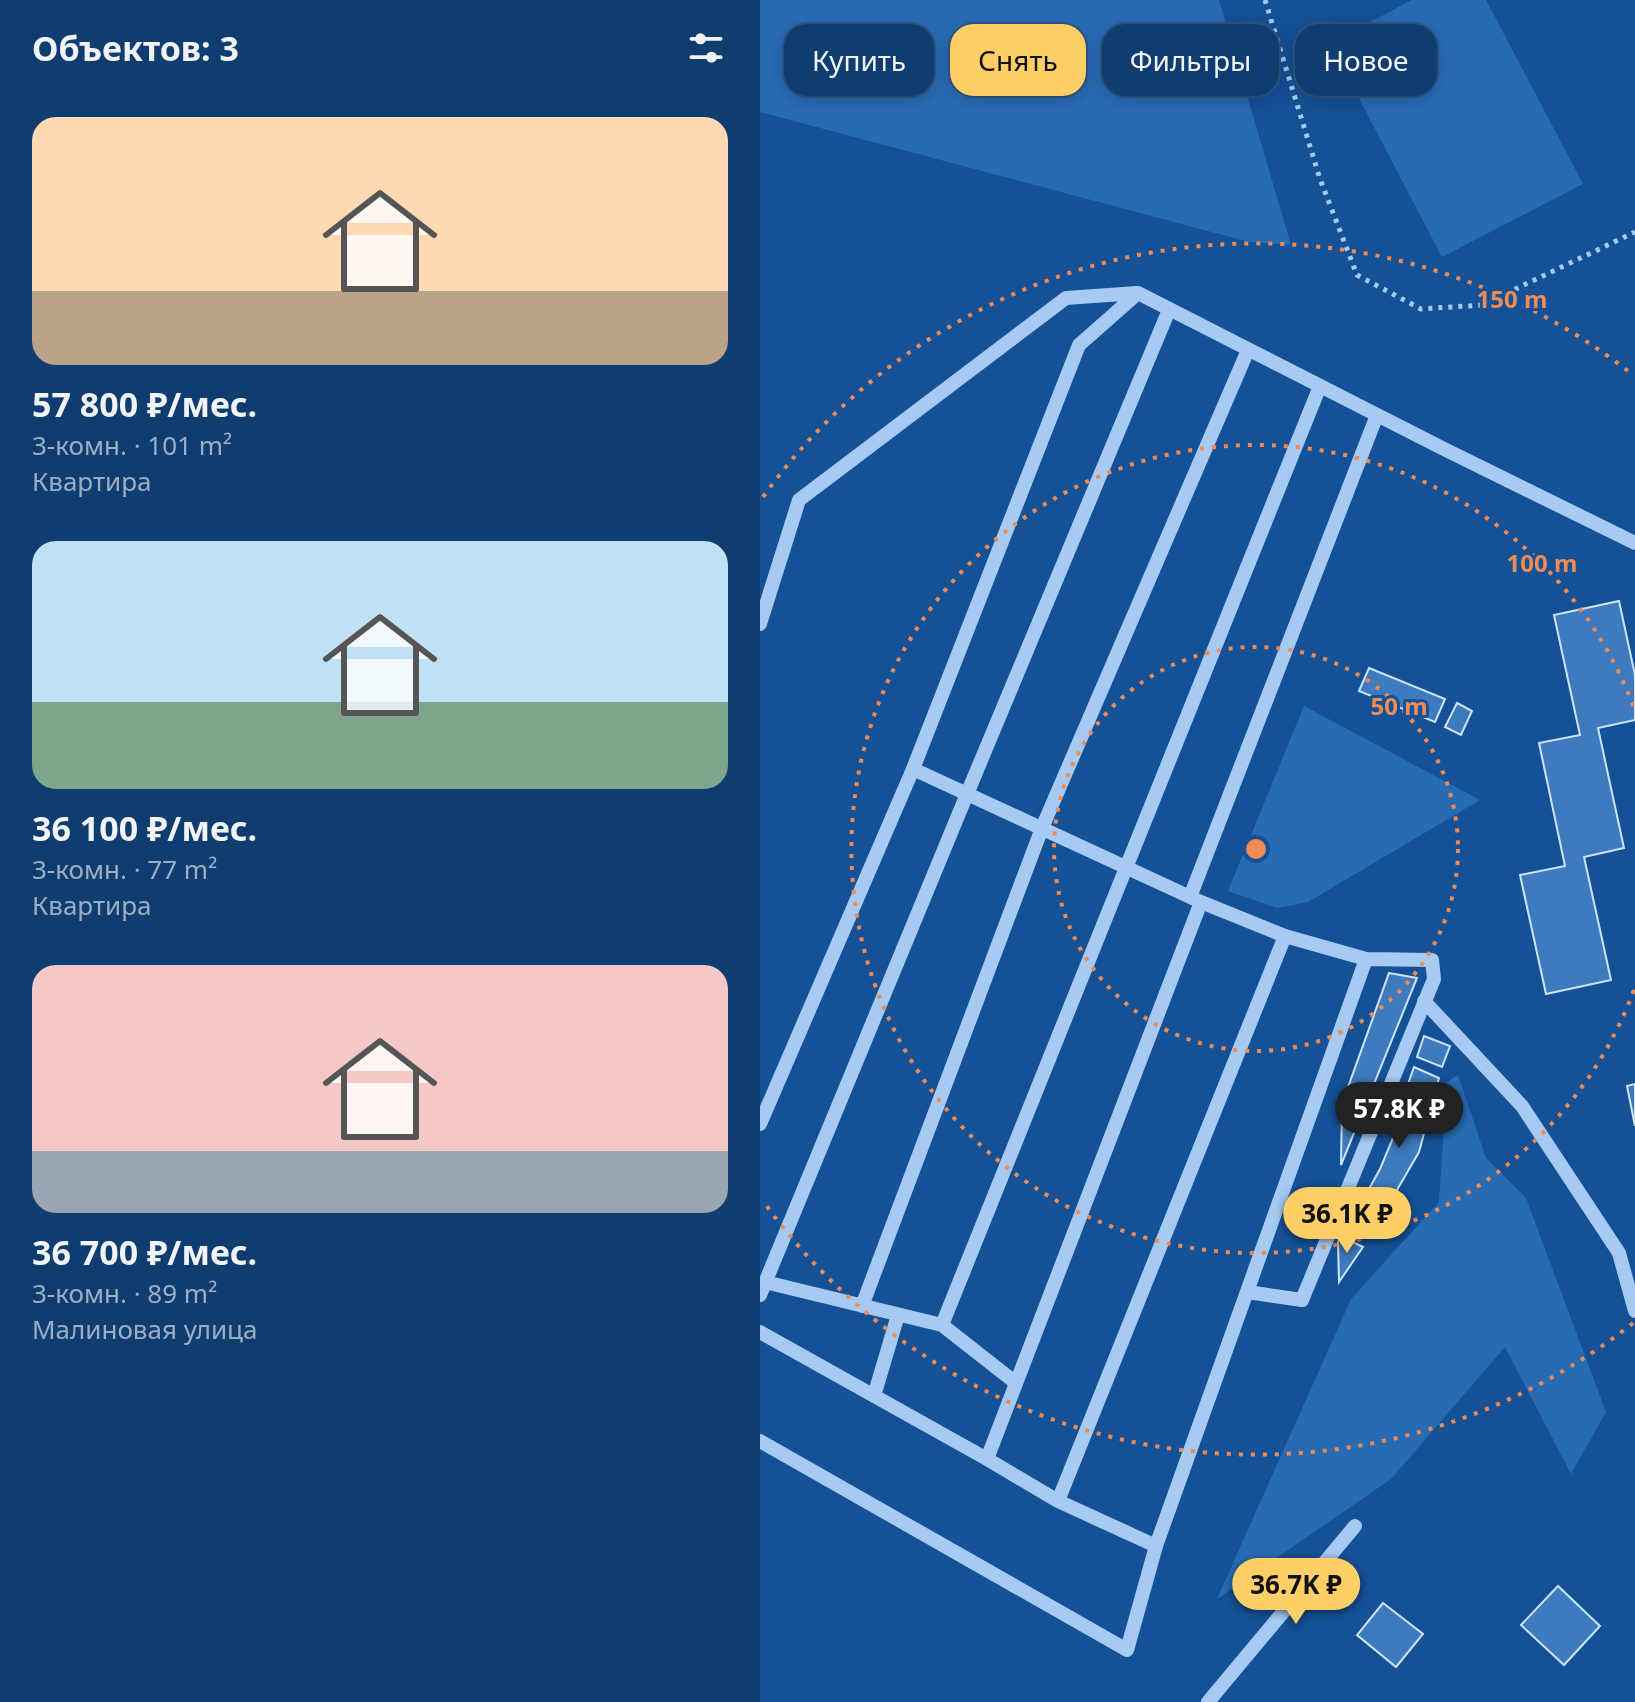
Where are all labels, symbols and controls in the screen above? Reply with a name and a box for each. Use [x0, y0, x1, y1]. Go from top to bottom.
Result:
chip: Купить [784, 24, 934, 96]
chip: Снять [950, 24, 1086, 96]
chip: Фильтры [1102, 24, 1279, 96]
chip: Новое [1295, 24, 1437, 96]
text: Объектов: 3 [32, 25, 239, 71]
icon: filters [684, 26, 728, 70]
icon: home [308, 169, 452, 313]
text: 150 m [1477, 282, 1547, 315]
text: 57 800 ₽/мес. [32, 381, 257, 427]
text: 3-комн. · 101 m² [32, 427, 232, 463]
text: Квартира [32, 463, 151, 499]
text: 100 m [1507, 546, 1577, 579]
icon: home [308, 593, 452, 737]
text: 50 m [1370, 689, 1428, 722]
text: 36 100 ₽/мес. [32, 805, 257, 851]
centre of rings [1242, 835, 1270, 863]
text: 3-комн. · 77 m² [32, 851, 217, 887]
text: Квартира [32, 887, 151, 923]
icon: home [308, 1017, 452, 1161]
pin: 57.8K ₽ [1325, 1082, 1473, 1150]
text: 57.8K ₽ [1353, 1090, 1445, 1126]
pin: 36.1K ₽ [1273, 1187, 1421, 1255]
text: 36.1K ₽ [1301, 1195, 1393, 1231]
text: 36 700 ₽/мес. [32, 1229, 257, 1275]
text: 3-комн. · 89 m² [32, 1275, 217, 1311]
text: Малиновая улица [32, 1311, 257, 1347]
pin: 36.7K ₽ [1222, 1558, 1370, 1626]
text: 36.7K ₽ [1250, 1566, 1342, 1602]

